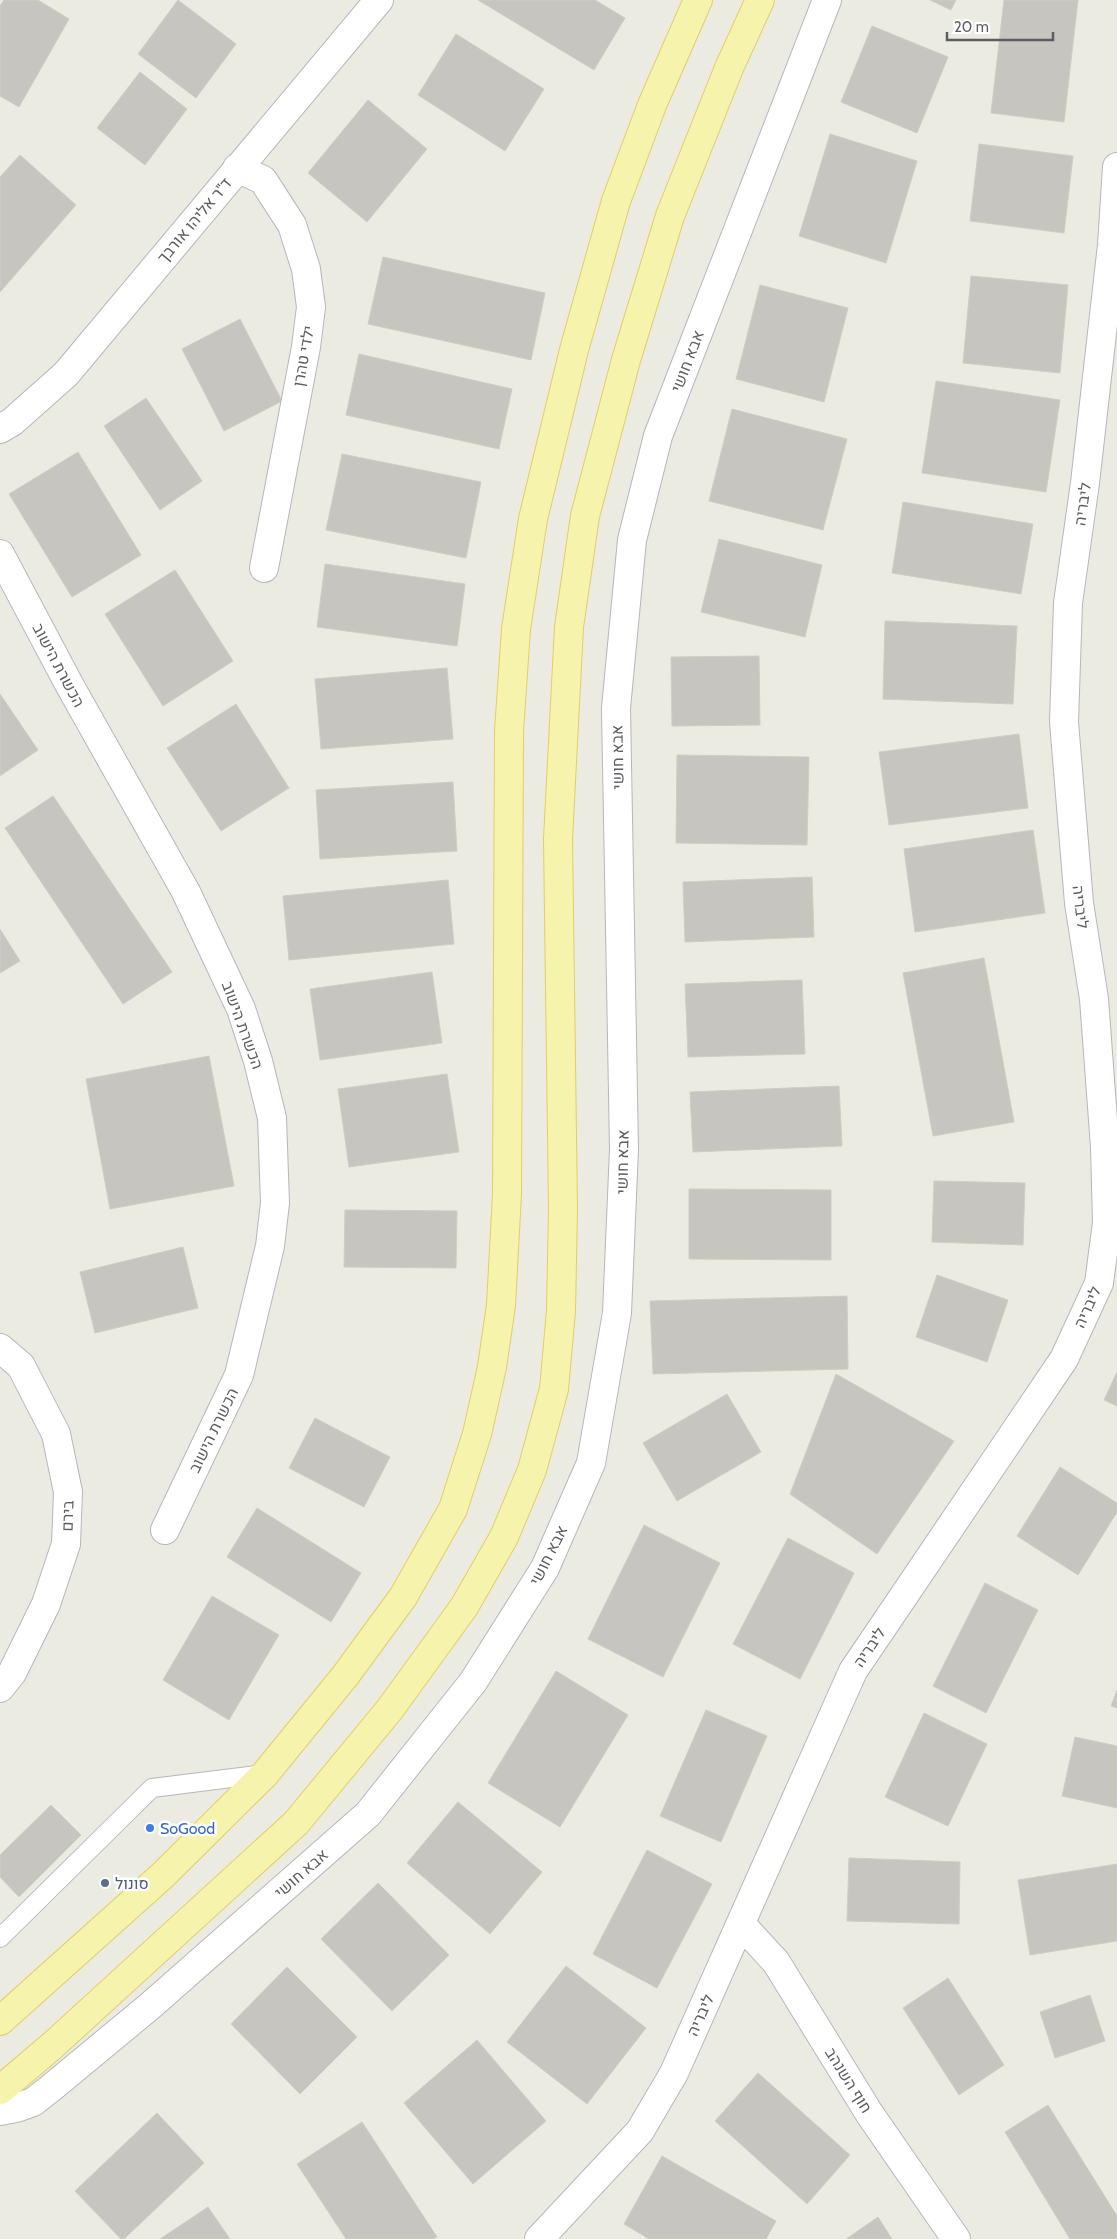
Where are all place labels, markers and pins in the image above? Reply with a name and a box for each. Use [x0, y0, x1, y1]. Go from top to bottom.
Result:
place label: SoGood [160, 1819, 215, 1838]
marker: SoGood [144, 1822, 156, 1834]
place label: סונול [115, 1874, 149, 1893]
marker: סונול [99, 1877, 111, 1889]

